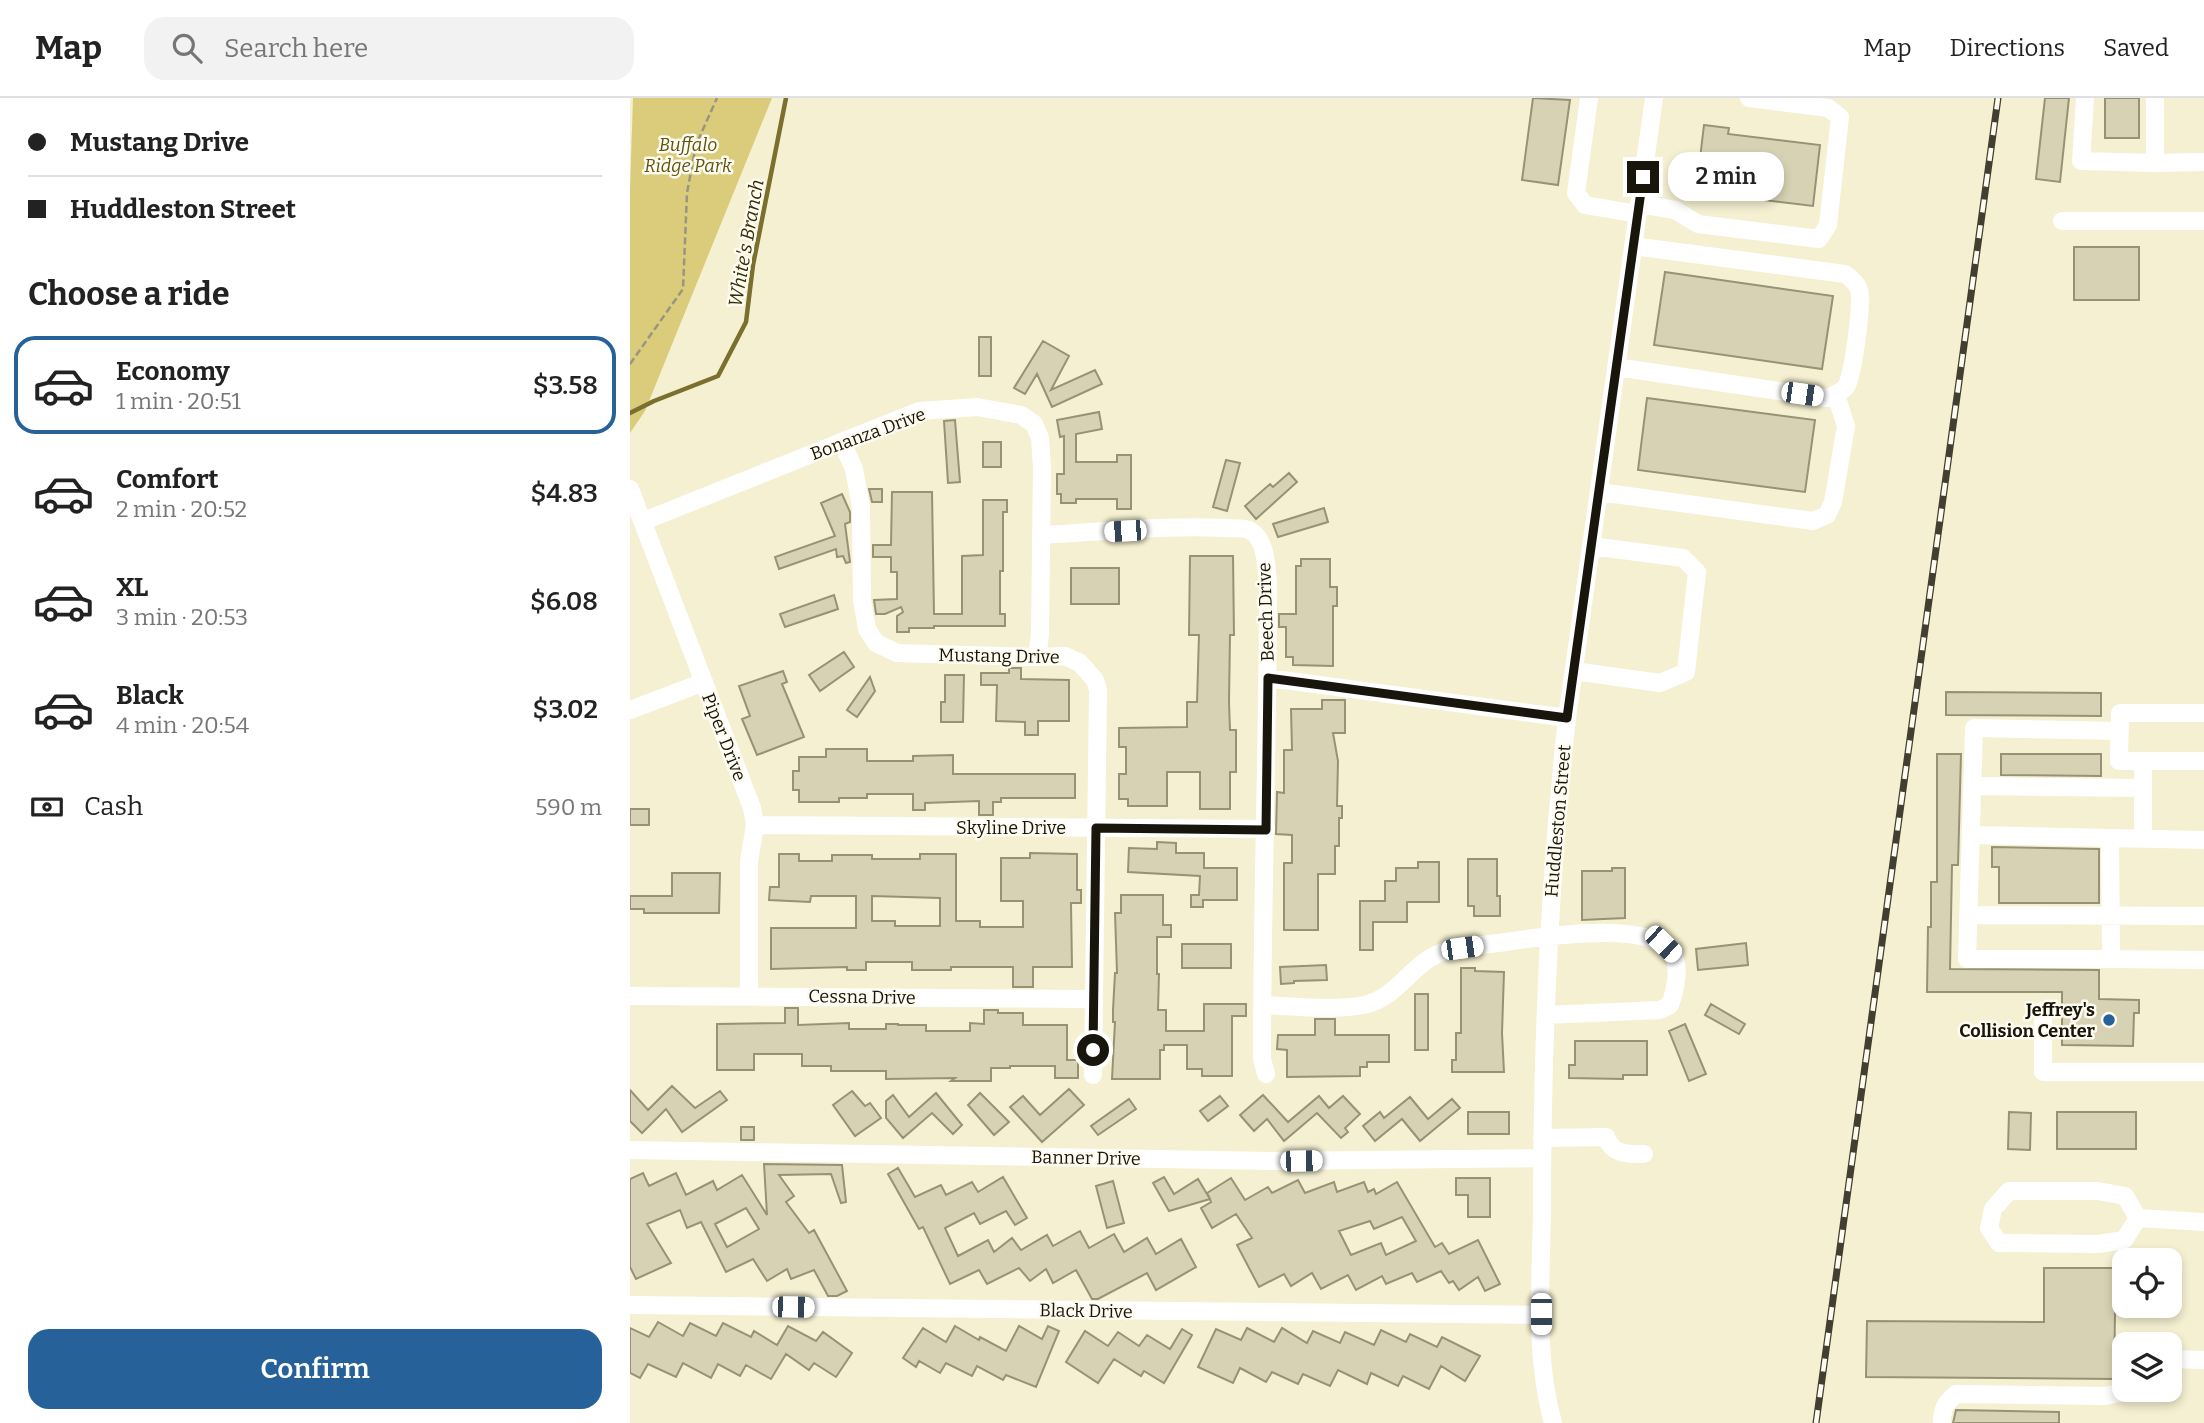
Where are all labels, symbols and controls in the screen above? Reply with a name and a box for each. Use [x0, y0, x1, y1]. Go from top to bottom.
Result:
search box [144, 17, 634, 80]
text: Map [35, 28, 102, 68]
icon: search [168, 29, 206, 67]
text: Search here [224, 33, 368, 64]
text: Map [1863, 34, 1912, 62]
text: Directions [1950, 34, 2065, 62]
text: Saved [2103, 34, 2169, 62]
text: Mustang Drive [70, 127, 249, 158]
park label: Buffalo Ridge Park [644, 134, 732, 177]
callout: 2 min [1668, 153, 1783, 202]
route end [1627, 161, 1659, 193]
text: 2 min [1696, 162, 1756, 190]
water label: White's Branch [723, 177, 769, 309]
text: Huddleston Street [70, 194, 296, 225]
text: Choose a ride [28, 275, 229, 313]
icon: car [32, 354, 95, 417]
text: Economy [116, 356, 230, 387]
text: $3.58 [533, 370, 598, 401]
car [1780, 381, 1825, 407]
text: 1 min · 20:51 [116, 387, 241, 415]
street label: Bonanza Drive [807, 403, 929, 465]
icon: car [32, 462, 95, 525]
text: Comfort [116, 464, 219, 495]
text: $4.83 [530, 478, 598, 509]
text: 2 min · 20:52 [116, 495, 247, 523]
car [1104, 519, 1147, 543]
street label: Beech Drive [1253, 562, 1279, 662]
icon: car [32, 570, 95, 633]
text: XL [116, 572, 148, 603]
text: $6.08 [530, 586, 598, 617]
text: 3 min · 20:53 [116, 603, 248, 631]
street label: Mustang Drive [938, 644, 1060, 668]
icon: car [32, 678, 95, 741]
text: Black [116, 680, 184, 711]
street label: Piper Drive [697, 690, 751, 784]
text: $3.02 [533, 694, 598, 725]
text: 4 min · 20:54 [116, 711, 249, 739]
street label: Huddleston Street [1540, 743, 1576, 898]
icon: cash [28, 788, 66, 826]
text: Cash [84, 791, 143, 822]
text: 590 m [535, 793, 602, 821]
street label: Skyline Drive [956, 817, 1066, 839]
car [1641, 922, 1686, 966]
car [1440, 935, 1485, 961]
street label: Cessna Drive [808, 985, 916, 1009]
place label: Jeffrey's Collision Center [1959, 999, 2096, 1042]
marker: Jeffrey's Collision Center [2101, 1012, 2117, 1028]
route start [1077, 1034, 1109, 1066]
street label: Banner Drive [1031, 1146, 1141, 1170]
car [1280, 1150, 1323, 1172]
map controls [2112, 1248, 2182, 1402]
button: locate [2112, 1248, 2182, 1318]
car [1531, 1293, 1552, 1335]
car [772, 1296, 815, 1318]
street label: Black Drive [1039, 1299, 1133, 1323]
button: Confirm [28, 1329, 602, 1409]
button: layers [2112, 1332, 2182, 1402]

